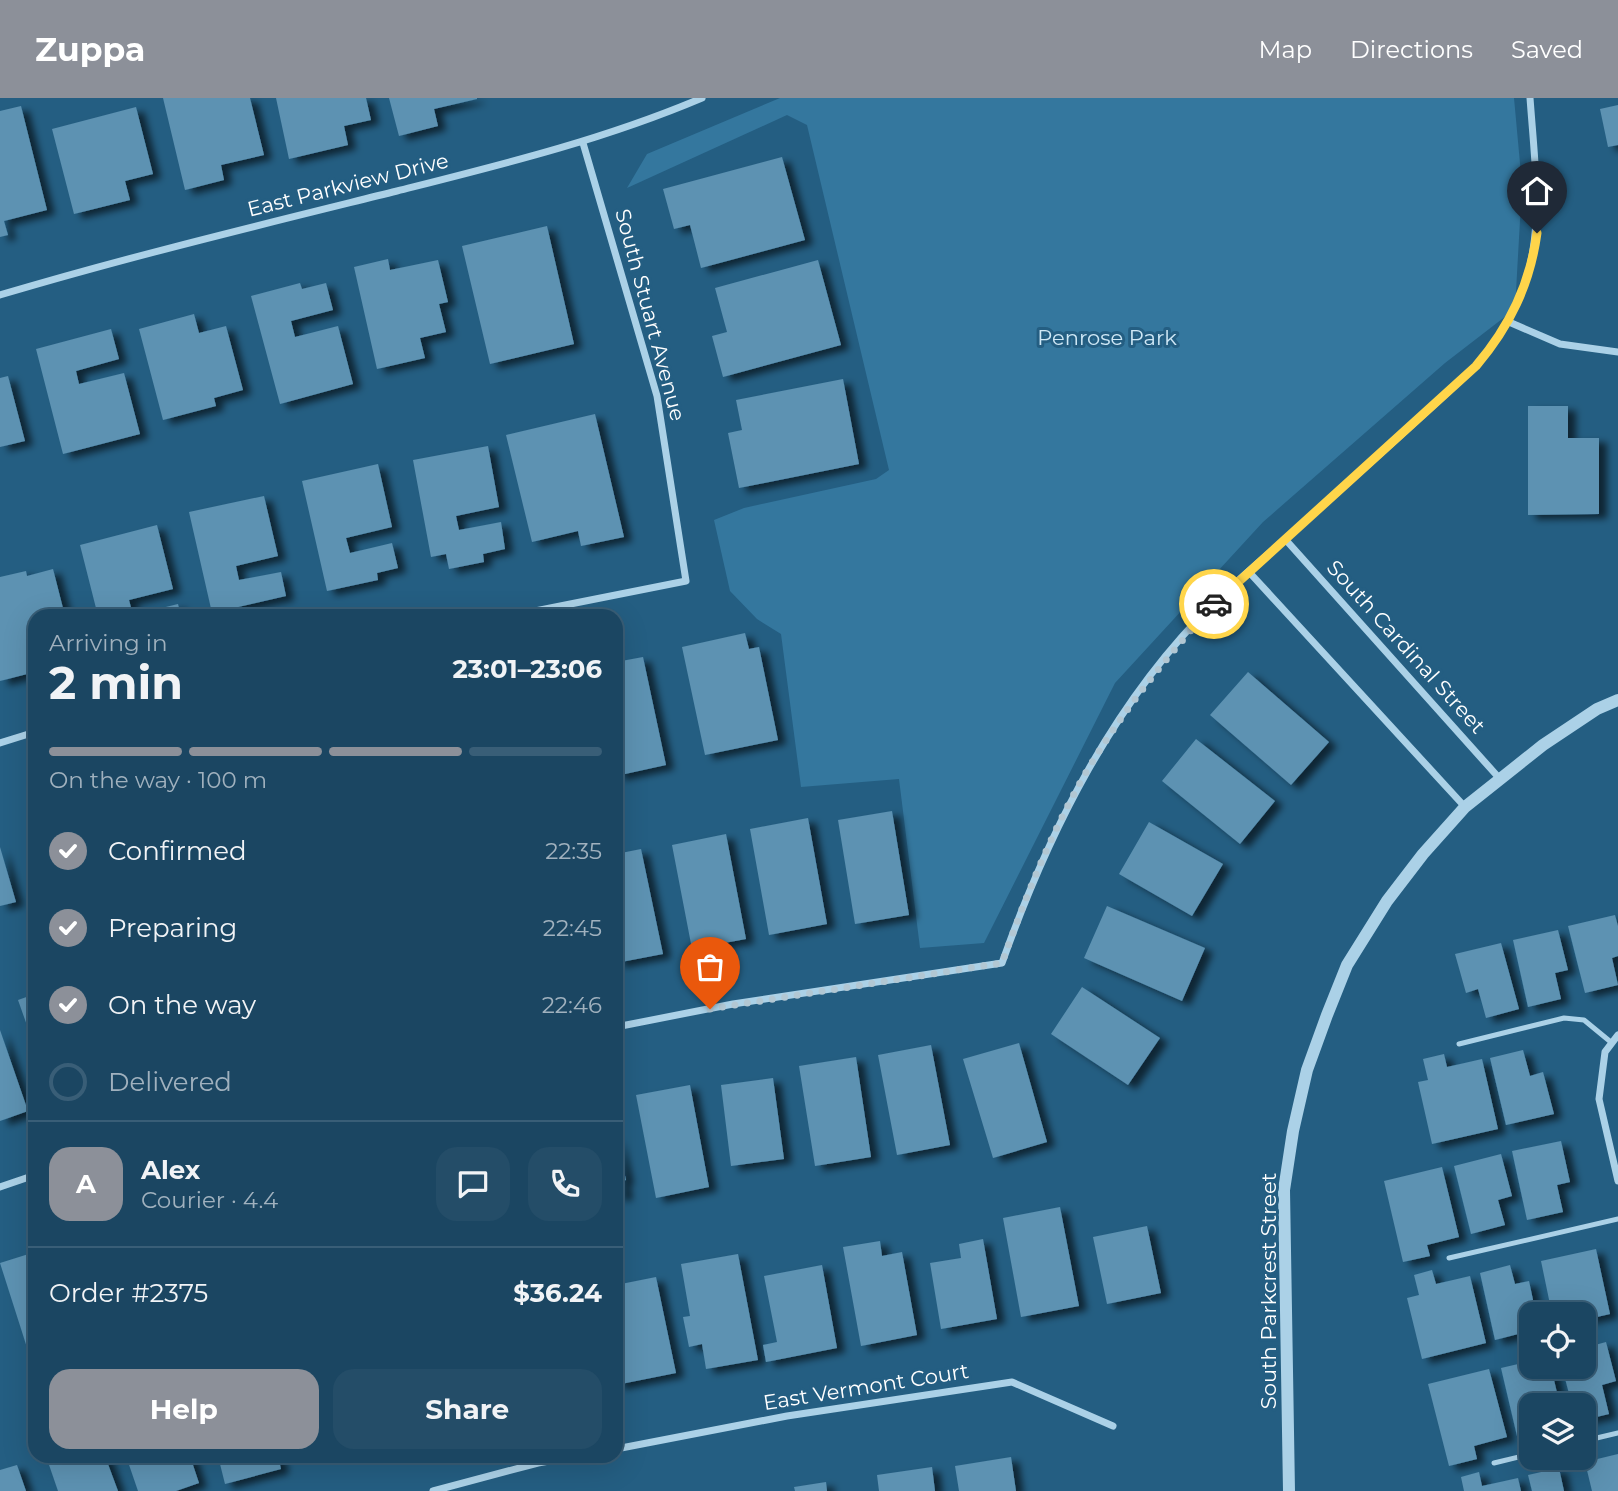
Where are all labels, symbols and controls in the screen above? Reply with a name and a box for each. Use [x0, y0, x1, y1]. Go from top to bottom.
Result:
text: Zuppa [35, 29, 145, 69]
text: Map [1259, 35, 1312, 64]
text: Directions [1350, 35, 1473, 64]
text: Saved [1511, 35, 1583, 64]
street label: East Parkview Drive [245, 147, 451, 222]
pin [1507, 161, 1567, 233]
icon: home [1518, 172, 1556, 210]
street label: South Stuart Avenue [610, 206, 691, 424]
park label: Penrose Park [1037, 325, 1177, 350]
street label: South Cardinal Street [1322, 555, 1491, 739]
courier [1179, 569, 1249, 639]
icon: car [1195, 585, 1233, 623]
text: Arriving in [49, 629, 168, 657]
text: 23:01–23:06 [452, 653, 602, 685]
text: 2 min [49, 654, 183, 711]
text: On the way · 100 m [49, 766, 267, 794]
icon: check [49, 832, 87, 870]
text: Confirmed [108, 835, 247, 867]
text: 22:35 [545, 837, 602, 865]
icon: check [49, 909, 87, 947]
text: Preparing [108, 912, 237, 944]
text: 22:45 [543, 914, 602, 942]
pin [680, 937, 740, 1009]
icon: bag [691, 948, 729, 986]
icon: check [49, 986, 87, 1024]
text: On the way [108, 989, 256, 1021]
text: 22:46 [542, 991, 602, 1019]
text: Delivered [108, 1066, 232, 1098]
button: chat [436, 1147, 510, 1221]
button: phone [528, 1147, 602, 1221]
text: Alex [141, 1154, 200, 1186]
text: A [76, 1168, 96, 1200]
street label: South Parkcrest Street [1256, 1173, 1281, 1409]
text: Courier · 4.4 [141, 1186, 278, 1214]
text: Order #2375 [49, 1277, 208, 1309]
text: $36.24 [513, 1277, 602, 1309]
map controls [1519, 1302, 1596, 1470]
button: locate [1519, 1302, 1596, 1379]
street label: East Vermont Court [761, 1358, 970, 1415]
button: Help [49, 1369, 319, 1449]
button: Share [333, 1369, 602, 1449]
button: layers [1519, 1393, 1596, 1470]

